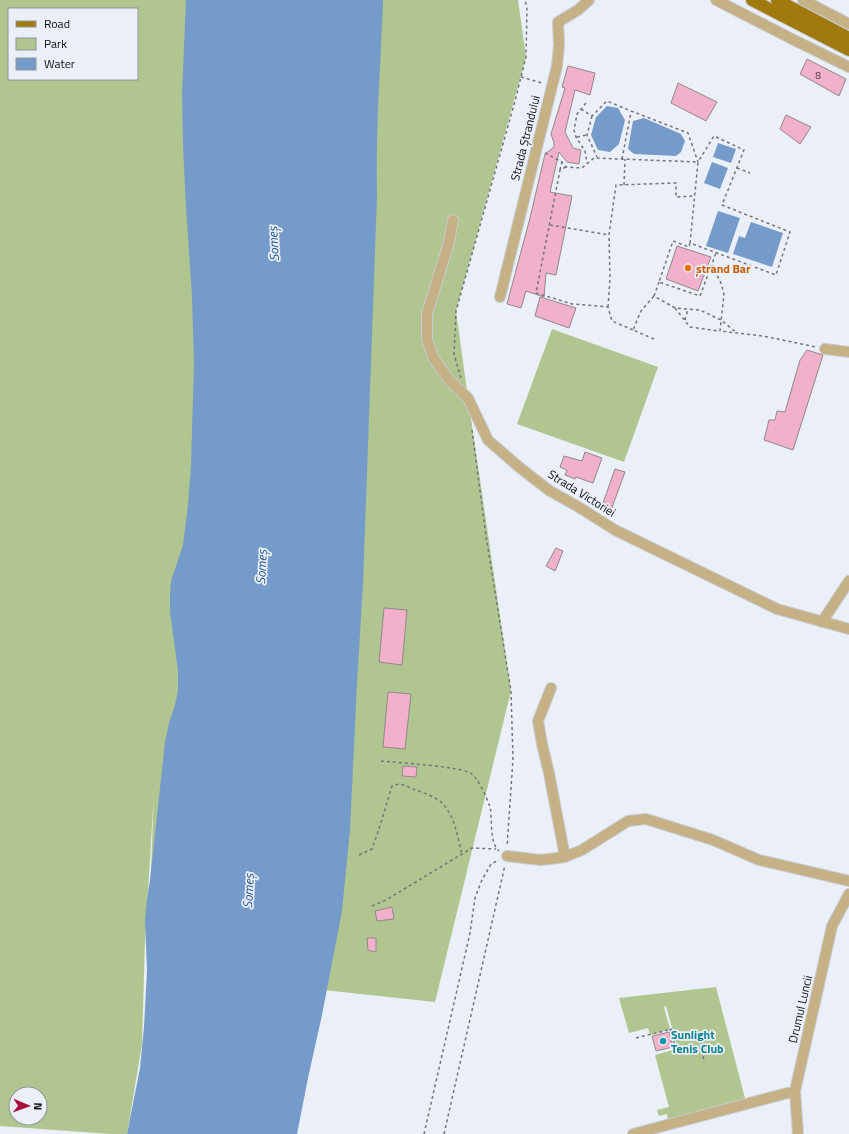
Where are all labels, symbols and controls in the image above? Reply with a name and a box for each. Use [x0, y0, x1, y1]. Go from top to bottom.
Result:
legend [8, 8, 138, 80]
text: Road [44, 14, 70, 33]
text: Park [44, 34, 67, 53]
text: Water [44, 54, 75, 73]
house number: 8 [815, 68, 821, 83]
street label: Strada Ștrandului [505, 93, 545, 183]
water label: Someș [262, 225, 284, 262]
place label: ștrand Bar [695, 259, 751, 278]
marker: ștrand Bar [683, 263, 693, 273]
street label: Strada Victoriei [544, 465, 620, 521]
water label: Someș [250, 548, 272, 585]
water label: Someș [237, 872, 259, 909]
street label: Drumul Luncii [783, 973, 817, 1045]
place label: Sunlight Tenis Club [671, 1025, 724, 1058]
marker: Sunlight Tenis Club [658, 1036, 668, 1046]
north arrow [8, 1086, 48, 1126]
text: N [30, 1102, 46, 1110]

